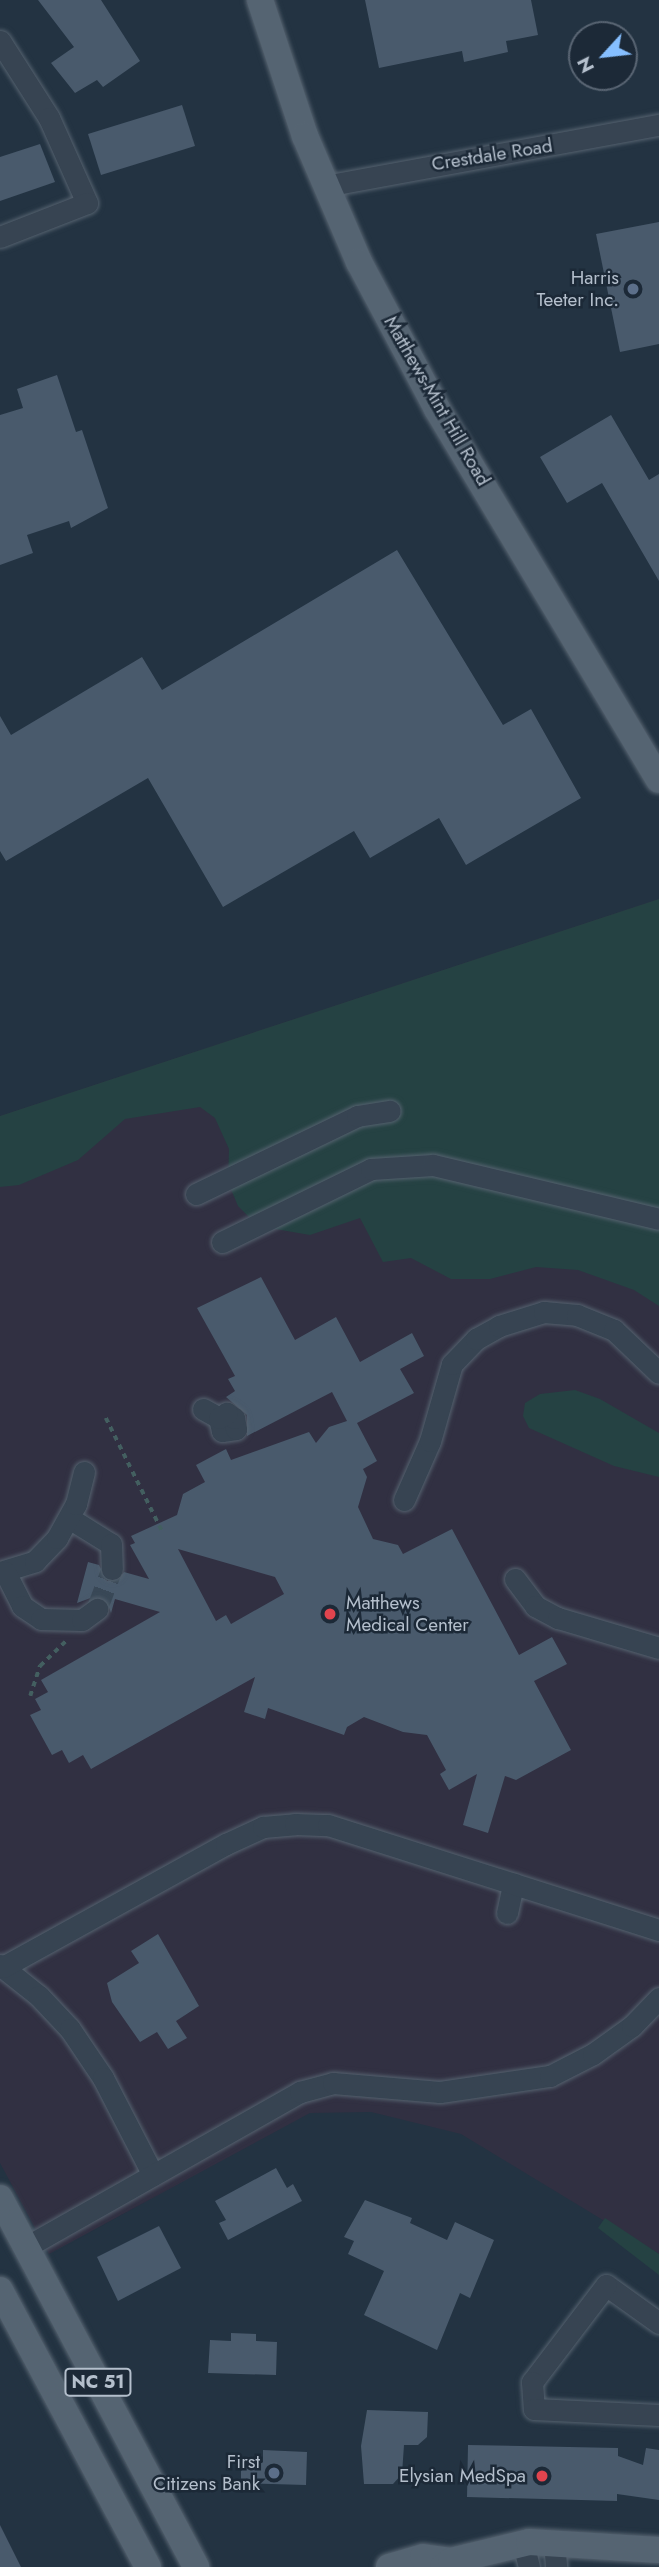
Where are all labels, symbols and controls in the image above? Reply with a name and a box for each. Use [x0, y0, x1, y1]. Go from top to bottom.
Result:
north arrow [568, 21, 638, 91]
text: N [570, 52, 601, 78]
street label: Crestdale Road [430, 134, 554, 176]
place label: Harris Teeter Inc. [537, 267, 619, 311]
marker: Harris Teeter Inc. [625, 281, 641, 297]
street label: Matthews-Mint Hill Road [379, 312, 495, 490]
place label: Matthews Medical Center [346, 1592, 469, 1636]
marker: Matthews Medical Center [320, 1604, 340, 1624]
road number: NC 51 [63, 2368, 133, 2396]
place label: First Citizens Bank [153, 2451, 260, 2495]
marker: First Citizens Bank [266, 2465, 282, 2481]
place label: Elysian MedSpa [399, 2465, 526, 2487]
marker: Elysian MedSpa [532, 2466, 552, 2486]

